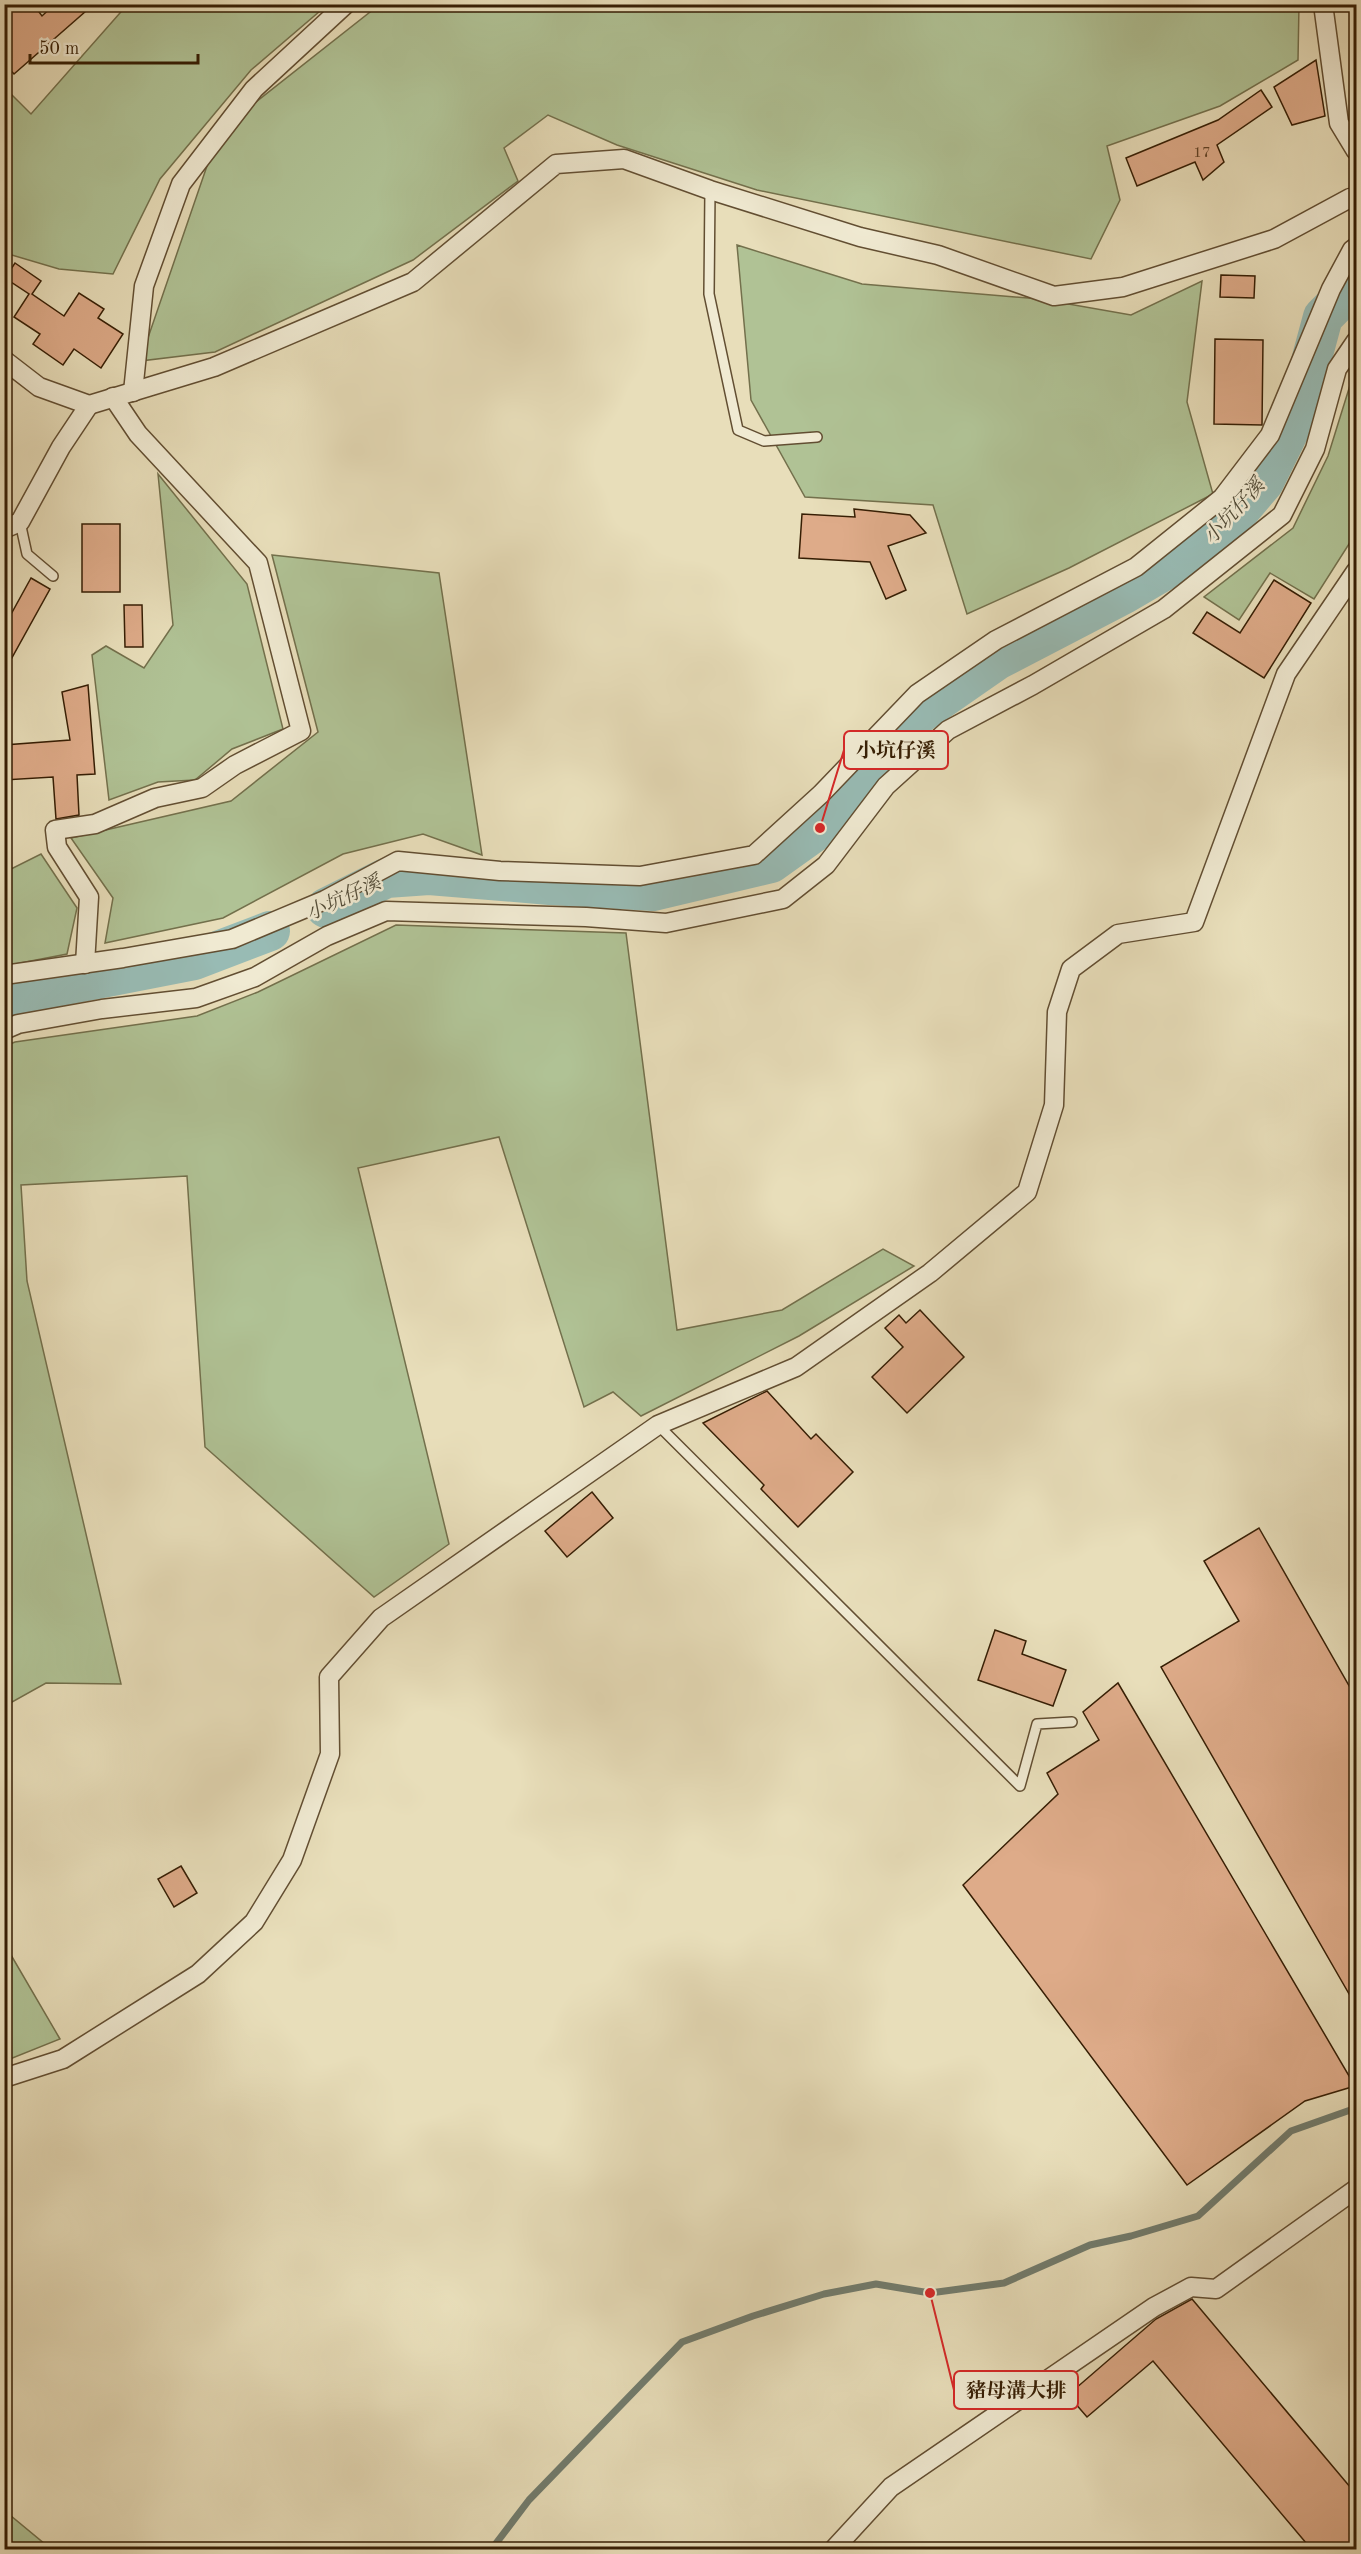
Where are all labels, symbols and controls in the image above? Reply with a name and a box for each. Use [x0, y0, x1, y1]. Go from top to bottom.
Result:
scale bar [30, 27, 198, 65]
text: 50 m [39, 40, 79, 58]
house number: 17 [1193, 146, 1211, 161]
water label: 小坑仔溪 [1199, 473, 1271, 548]
callout: 小坑仔溪 [844, 731, 948, 769]
text: 小坑仔溪 [856, 739, 936, 762]
water label: 小坑仔溪 [303, 870, 386, 925]
callout: 豬母溝大排 [954, 2371, 1078, 2409]
text: 豬母溝大排 [966, 2380, 1066, 2402]

